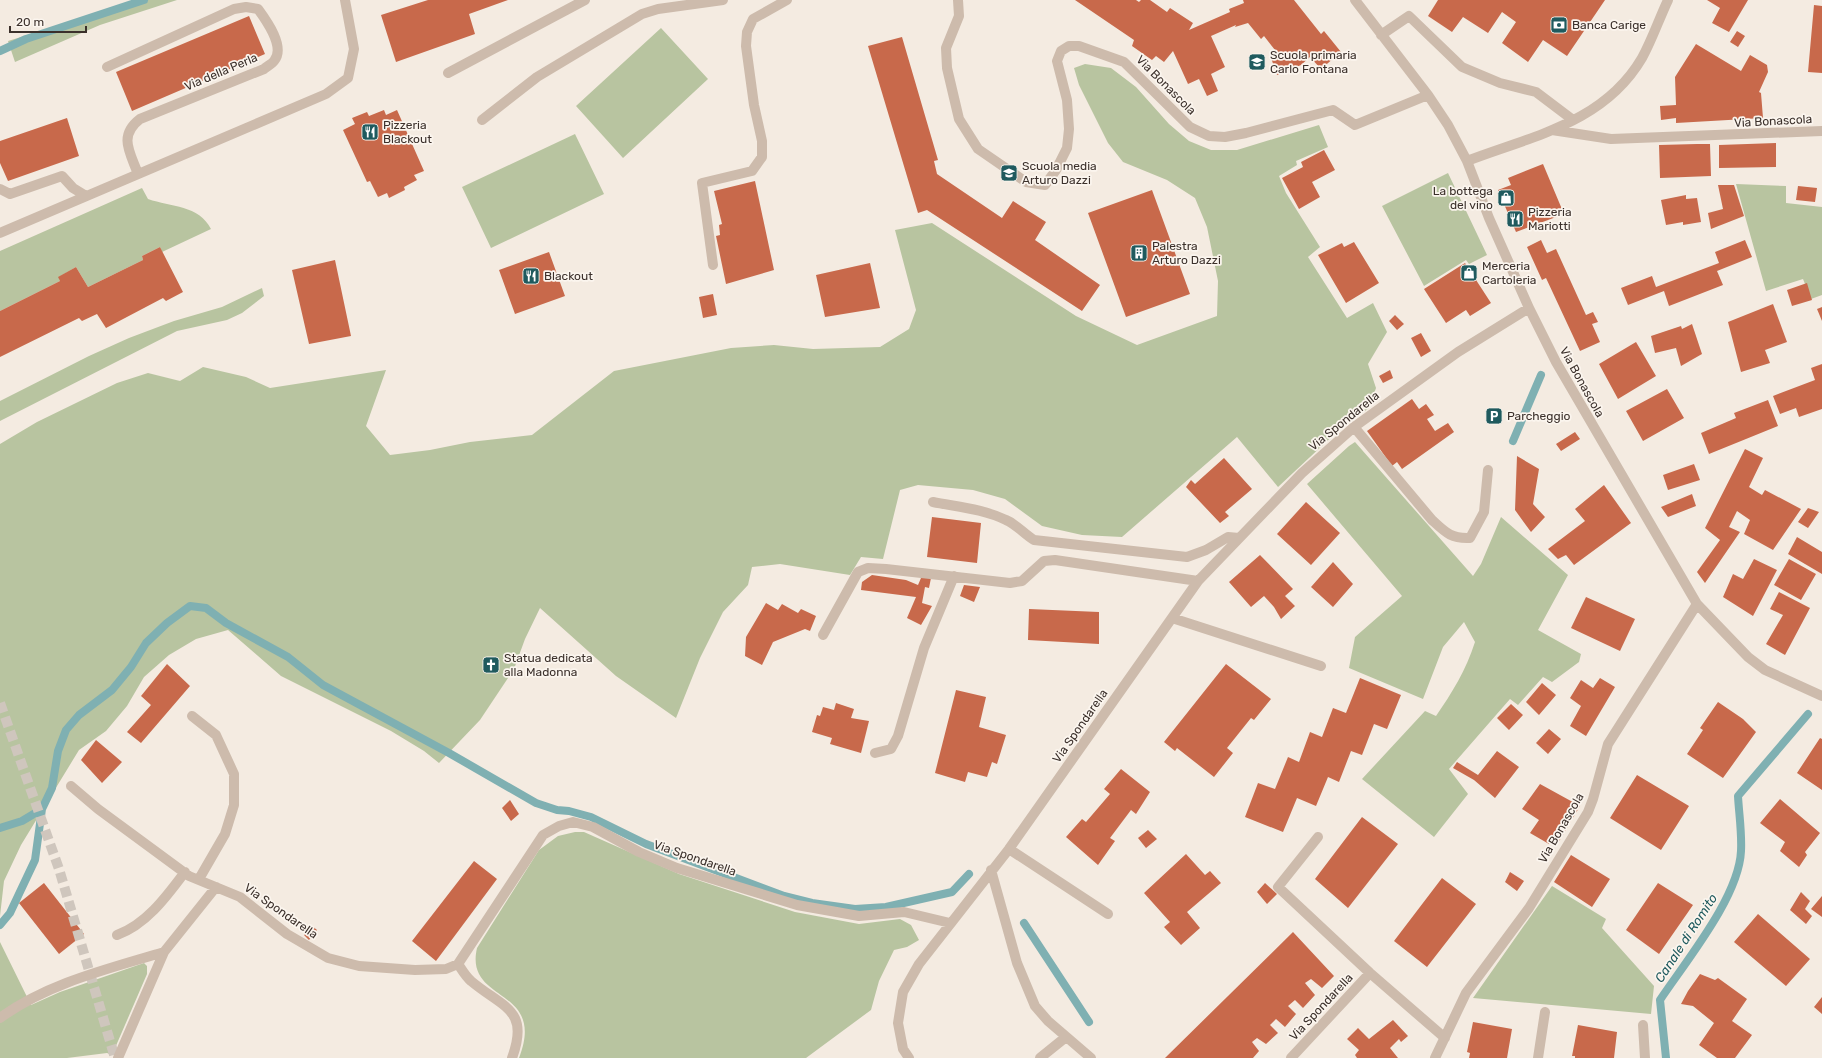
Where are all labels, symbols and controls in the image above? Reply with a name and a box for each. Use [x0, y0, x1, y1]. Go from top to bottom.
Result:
scale bar [10, 8, 86, 34]
text: 20 m [16, 15, 44, 29]
bank icon: Banca Carige [1549, 15, 1569, 35]
place label: Banca Carige [1572, 18, 1646, 32]
place label: Scuola primaria Carlo Fontana [1270, 48, 1357, 76]
street label: Via della Perla [182, 50, 260, 94]
street label: Via Bonascola [1133, 52, 1199, 118]
school or university icon: Scuola primaria Carlo Fontana [1247, 52, 1267, 72]
street label: Via Bonascola [1734, 112, 1812, 130]
place label: Pizzeria Blackout [383, 118, 432, 146]
restaurant icon: Pizzeria Blackout [360, 122, 380, 142]
place label: Scuola media Arturo Dazzi [1022, 159, 1097, 187]
school or university icon: Scuola media Arturo Dazzi [999, 163, 1019, 183]
place label: La bottega del vino [1433, 184, 1493, 212]
shop icon: La bottega del vino [1496, 188, 1516, 208]
place label: Pizzeria Mariotti [1528, 205, 1572, 233]
restaurant icon: Pizzeria Mariotti [1505, 209, 1525, 229]
place label: Palestra Arturo Dazzi [1152, 239, 1221, 267]
building icon: Palestra Arturo Dazzi [1129, 243, 1149, 263]
place label: Merceria Cartoleria [1482, 259, 1536, 287]
shop icon: Merceria Cartoleria [1459, 263, 1479, 283]
restaurant icon: Blackout [521, 266, 541, 286]
place label: Blackout [544, 269, 593, 283]
street label: Via Bonascola [1557, 344, 1607, 420]
street label: Via Spondarella [1306, 388, 1382, 454]
parking icon: Parcheggio [1484, 406, 1504, 426]
place label: Parcheggio [1507, 409, 1571, 423]
place label: Statua dedicata alla Madonna [504, 651, 593, 679]
church icon: Statua dedicata alla Madonna [481, 655, 501, 675]
street label: Via Spondarella [1049, 687, 1111, 765]
street label: Via Bonascola [1535, 791, 1587, 865]
street label: Via Spondarella [652, 837, 738, 879]
street label: Via Spondarella [242, 880, 320, 942]
water label: Canale di Romito [1652, 891, 1720, 985]
street label: Via Spondarella [1286, 971, 1356, 1043]

